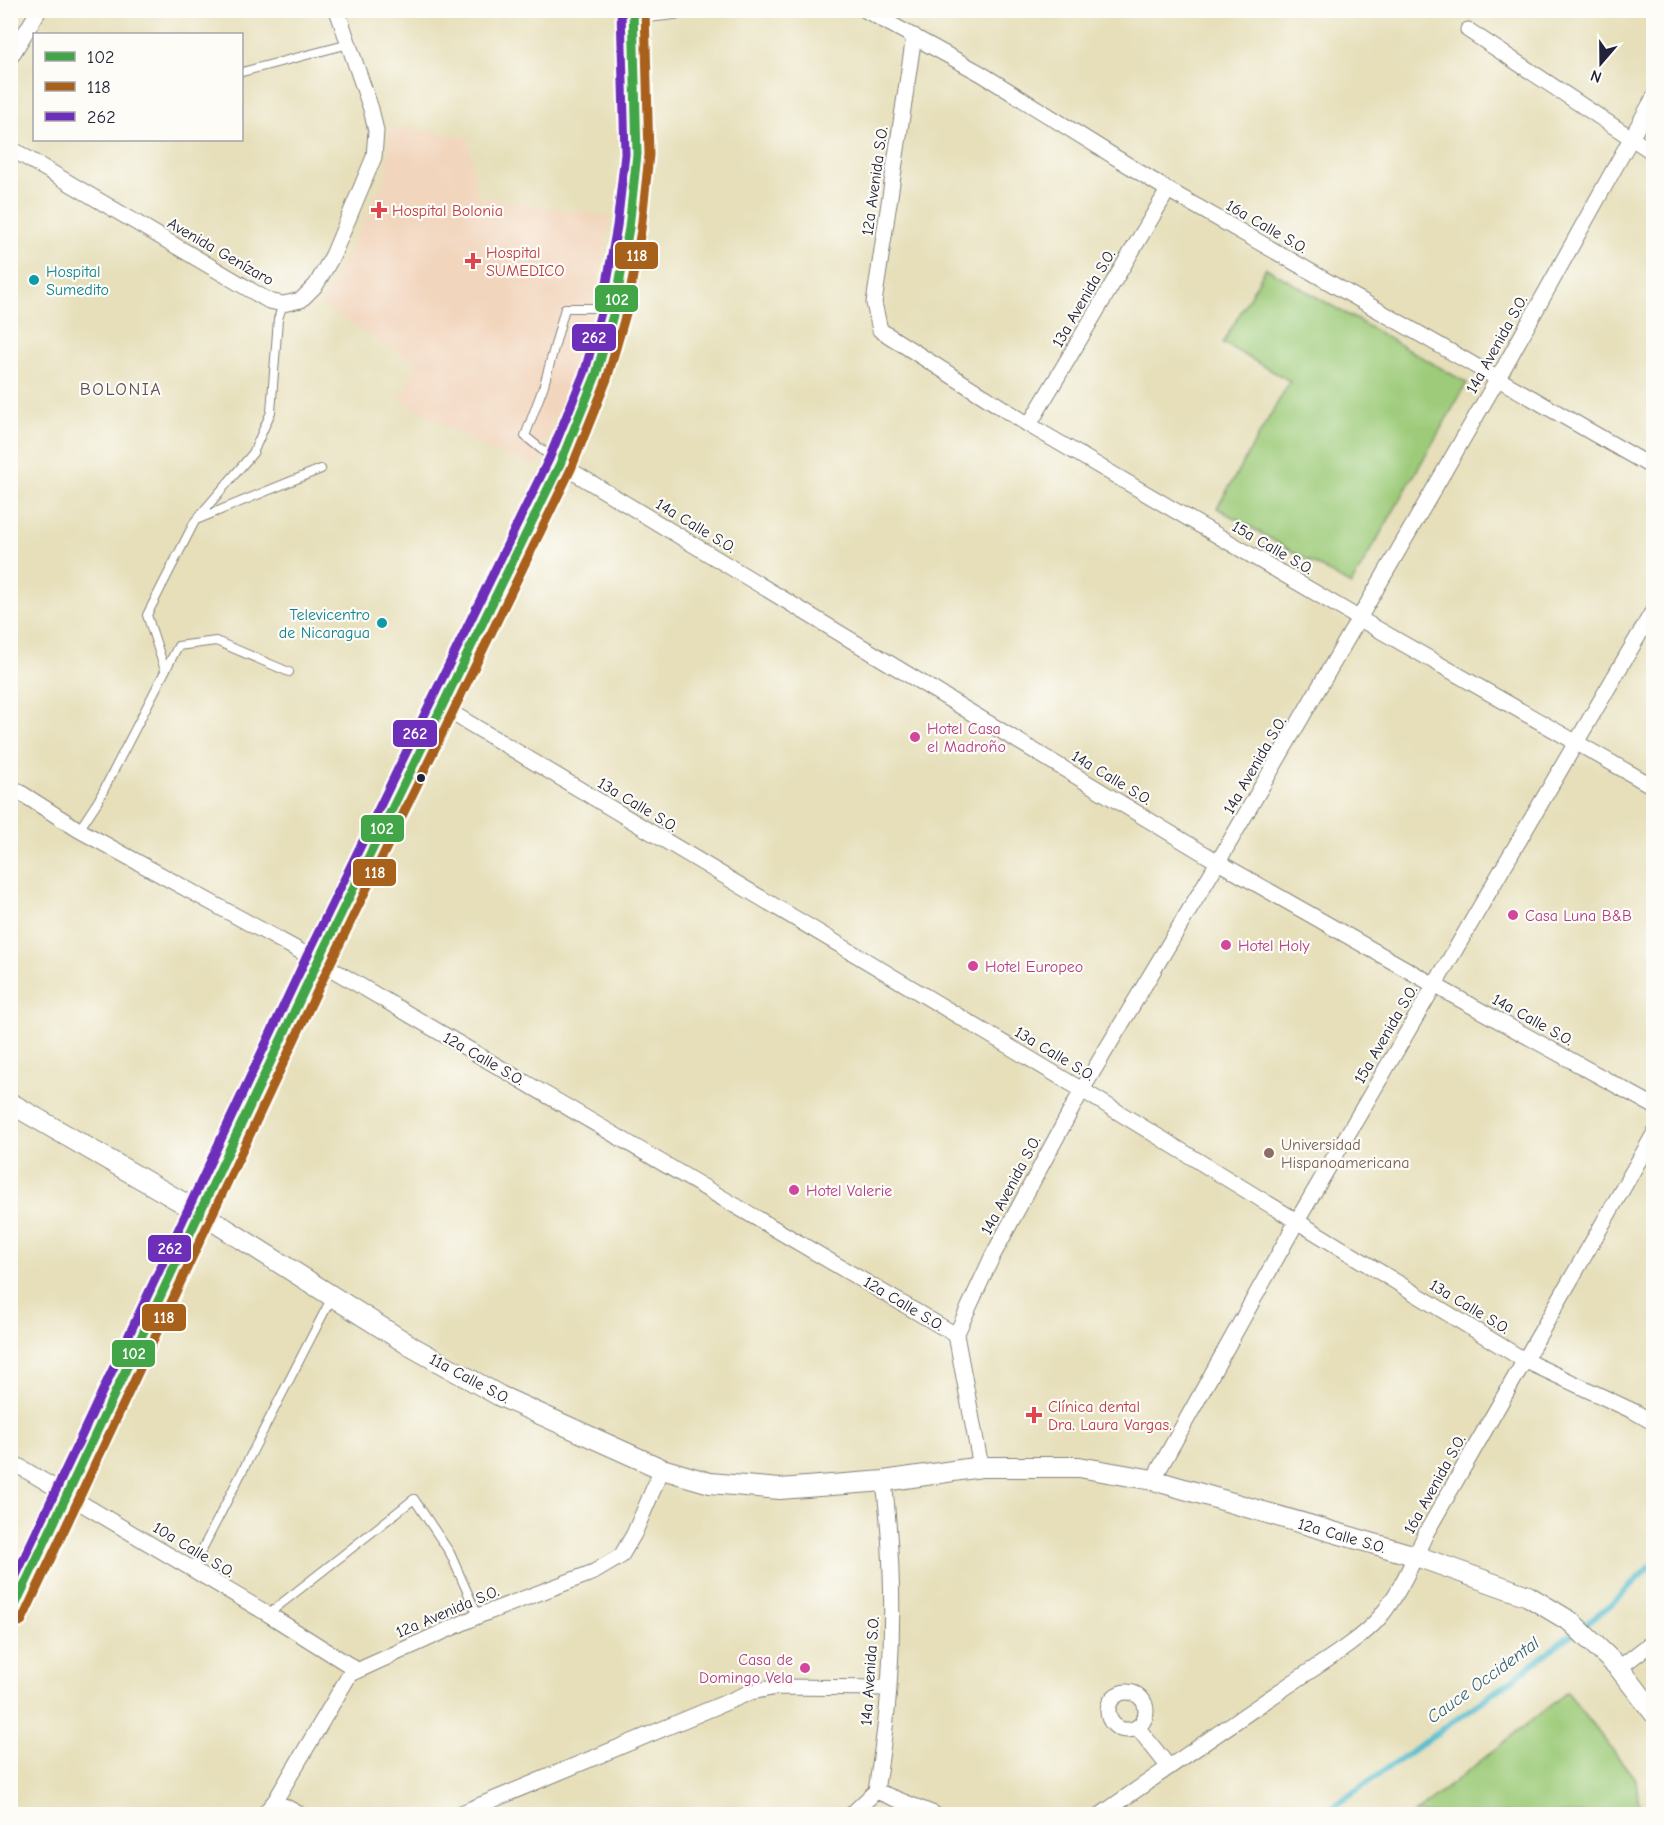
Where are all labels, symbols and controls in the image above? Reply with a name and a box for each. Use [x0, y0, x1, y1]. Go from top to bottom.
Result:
legend [33, 33, 243, 141]
north arrow [1571, 33, 1631, 93]
text: 102 [87, 47, 115, 68]
text: N [1588, 66, 1604, 86]
text: 118 [87, 77, 111, 98]
text: 262 [87, 107, 116, 128]
street label: 12a Avenida S.O. [858, 125, 892, 237]
street label: 16a Calle S.O. [1223, 196, 1310, 257]
marker: Hospital Bolonia [370, 201, 388, 219]
place label: Hospital Bolonia [392, 202, 503, 220]
street label: Avenida Genízaro [164, 214, 277, 290]
line badge: 118 [614, 241, 659, 270]
place label: Hospital SUMEDICO [486, 244, 564, 280]
text: 118 [627, 247, 647, 265]
street label: 13a Avenida S.O. [1049, 247, 1119, 350]
marker: Hospital SUMEDICO [464, 252, 482, 270]
place label: Hospital Sumedito [46, 263, 109, 299]
marker: Hospital Sumedito [27, 273, 41, 287]
line badge: 102 [594, 284, 639, 313]
text: 102 [605, 291, 629, 309]
street label: 14a Avenida S.O. [1463, 292, 1531, 397]
line badge: 262 [571, 323, 617, 352]
text: 262 [582, 329, 606, 347]
district label: BOLONIA [80, 379, 162, 400]
street label: 14a Calle S.O. [652, 495, 738, 557]
street label: 15a Calle S.O. [1229, 517, 1316, 578]
place label: Televicentro de Nicaragua [279, 606, 370, 642]
marker: Televicentro de Nicaragua [375, 616, 389, 630]
street label: 14a Avenida S.O. [1220, 714, 1290, 817]
line badge: 262 [392, 719, 438, 748]
place label: Hotel Casa el Madroño [927, 720, 1006, 756]
text: 262 [403, 725, 427, 743]
marker: Hotel Casa el Madroño [908, 730, 922, 744]
street label: 14a Calle S.O. [1068, 747, 1154, 809]
unlabelled marker [415, 772, 427, 784]
street label: 13a Calle S.O. [594, 774, 681, 836]
line badge: 102 [360, 814, 405, 843]
text: 102 [370, 820, 394, 838]
line badge: 118 [352, 858, 397, 887]
text: 118 [365, 864, 385, 882]
place label: Casa Luna B&B [1525, 907, 1632, 925]
marker: Casa Luna B&B [1506, 908, 1520, 922]
place label: Hotel Holy [1238, 937, 1310, 955]
marker: Hotel Holy [1219, 938, 1233, 952]
place label: Hotel Europeo [985, 958, 1083, 976]
marker: Hotel Europeo [966, 959, 980, 973]
street label: 15a Avenida S.O. [1351, 982, 1421, 1087]
street label: 14a Calle S.O. [1489, 990, 1576, 1049]
street label: 13a Calle S.O. [1011, 1023, 1098, 1085]
street label: 12a Calle S.O. [440, 1029, 527, 1089]
street label: 14a Avenida S.O. [977, 1133, 1044, 1238]
place label: Universidad Hispanoamericana [1281, 1136, 1409, 1172]
marker: Universidad Hispanoamericana [1262, 1146, 1276, 1160]
place label: Hotel Valerie [806, 1182, 892, 1200]
marker: Hotel Valerie [787, 1183, 801, 1197]
line badge: 262 [147, 1234, 192, 1263]
text: 262 [158, 1240, 182, 1258]
street label: 12a Calle S.O. [860, 1273, 947, 1335]
street label: 13a Calle S.O. [1426, 1276, 1513, 1338]
line badge: 118 [141, 1303, 187, 1332]
text: 118 [154, 1309, 174, 1327]
line badge: 102 [111, 1339, 156, 1368]
text: 102 [122, 1345, 146, 1363]
street label: 11a Calle S.O. [426, 1350, 513, 1408]
place label: Clínica dental Dra. Laura Vargas. [1048, 1398, 1172, 1434]
marker: Clínica dental Dra. Laura Vargas. [1025, 1406, 1043, 1424]
street label: 16a Avenida S.O. [1400, 1432, 1469, 1537]
street label: 12a Calle S.O. [1296, 1515, 1388, 1557]
street label: 10a Calle S.O. [150, 1519, 237, 1581]
street label: 12a Avenida S.O. [393, 1582, 502, 1642]
street label: 14a Avenida S.O. [857, 1616, 883, 1726]
water label: Cauce Occidental [1423, 1632, 1544, 1728]
place label: Casa de Domingo Vela [699, 1651, 793, 1687]
marker: Casa de Domingo Vela [798, 1661, 812, 1675]

